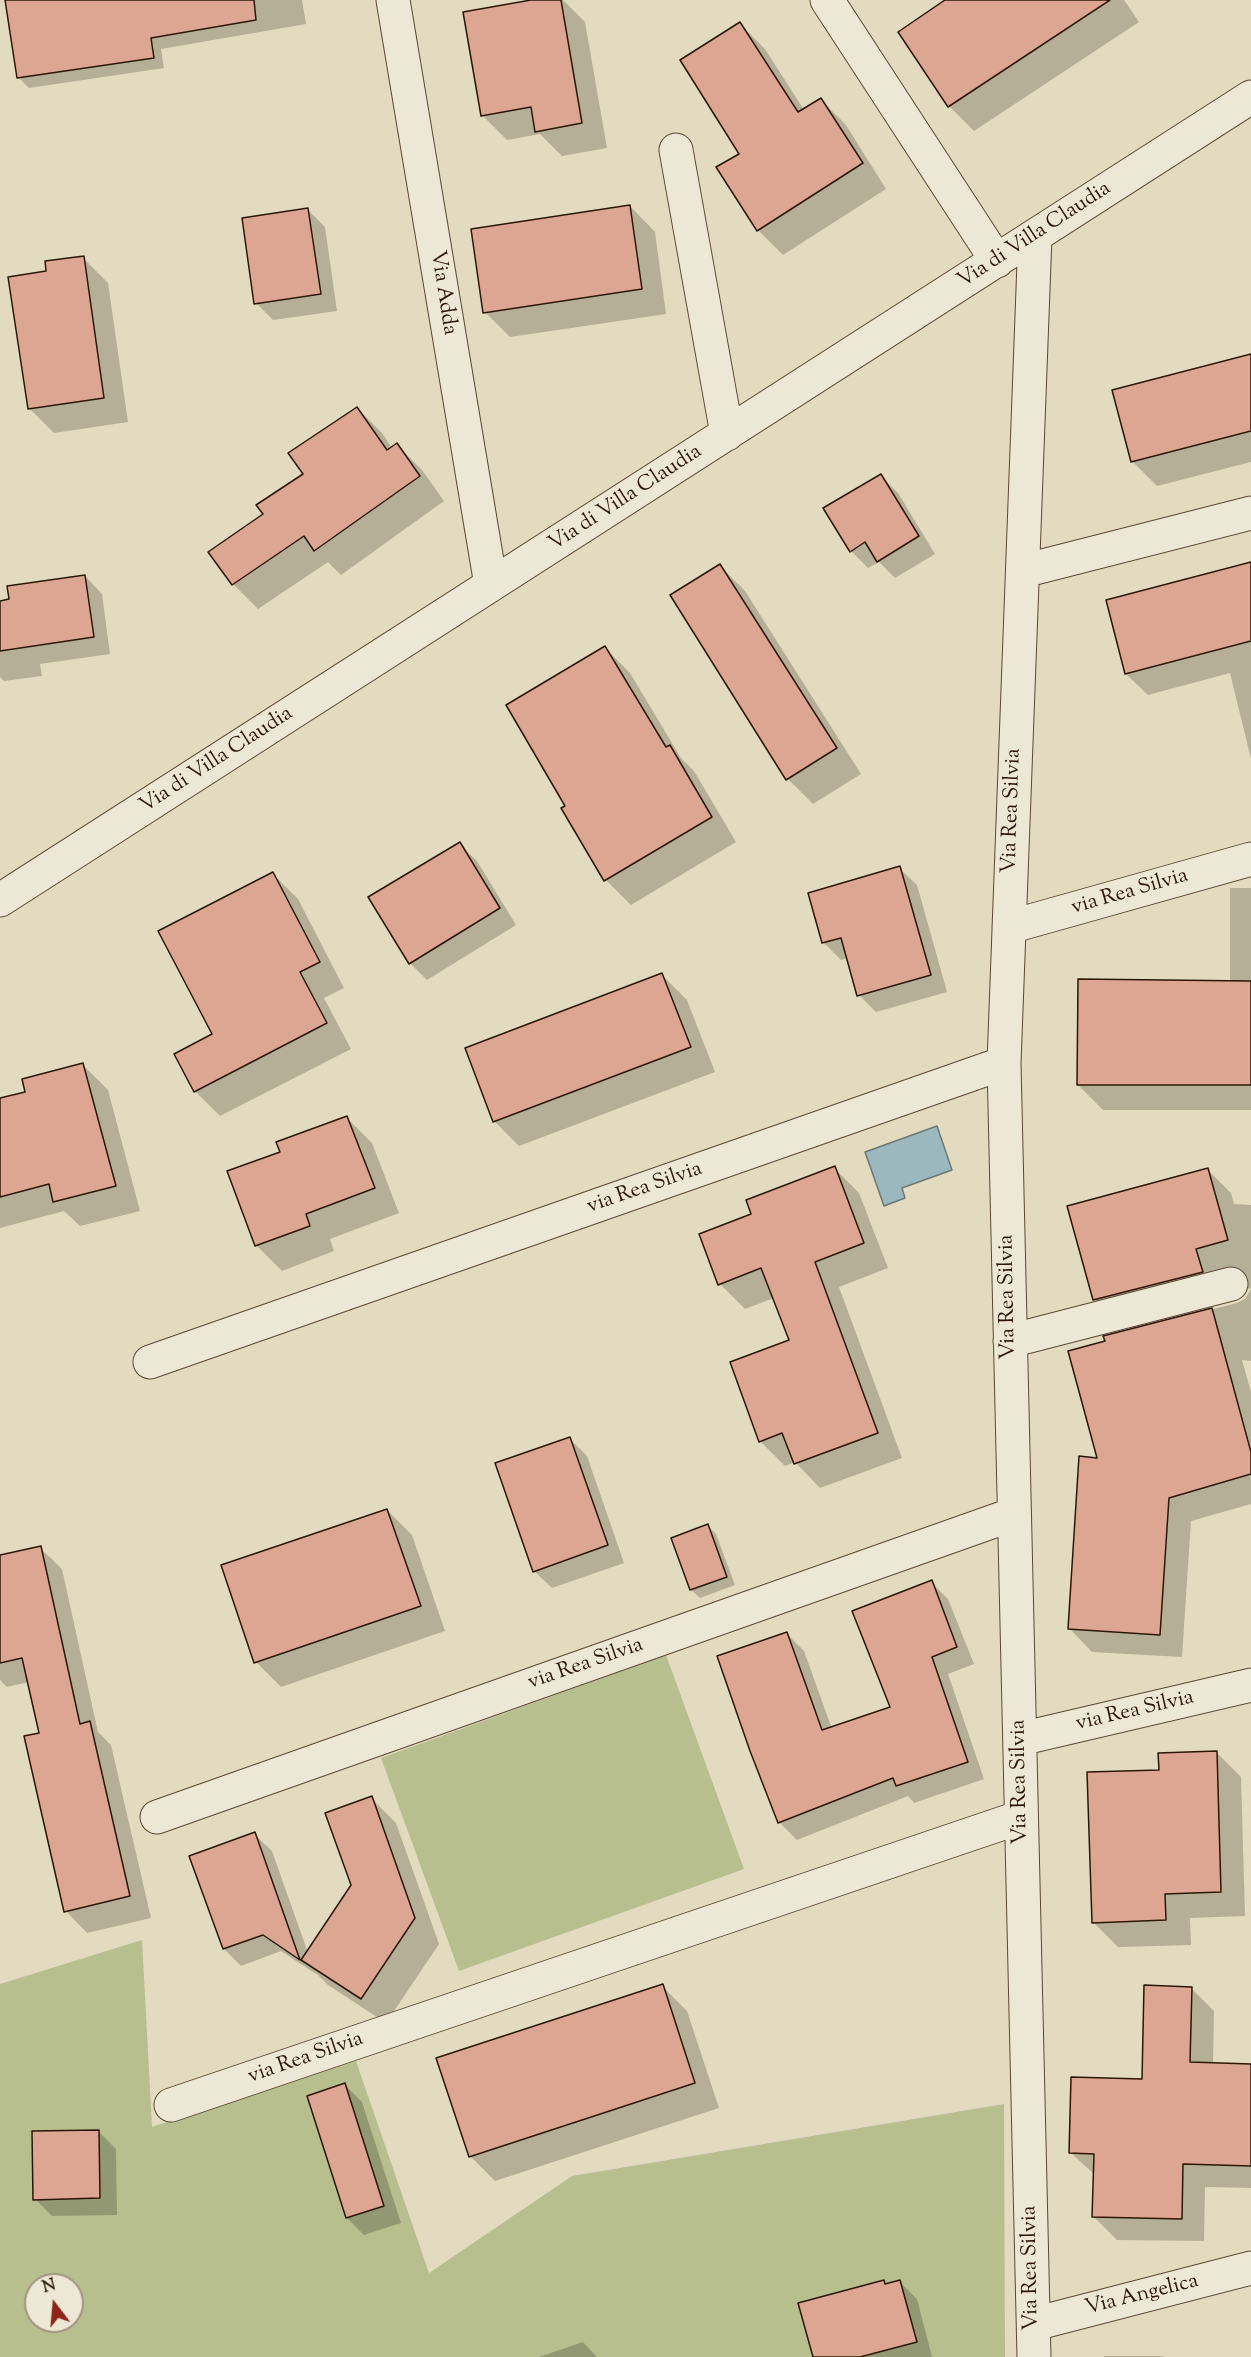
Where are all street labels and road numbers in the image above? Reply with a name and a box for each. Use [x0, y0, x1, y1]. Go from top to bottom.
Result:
street label: Via di Villa Claudia [954, 177, 1116, 295]
street label: Via Adda [423, 249, 461, 337]
street label: Via di Villa Claudia [545, 440, 707, 558]
street label: Via di Villa Claudia [136, 702, 298, 820]
street label: Via Rea Silvia [998, 748, 1028, 874]
street label: via Rea Silvia [1069, 864, 1191, 922]
street label: via Rea Silvia [584, 1158, 706, 1220]
street label: Via Rea Silvia [995, 1234, 1023, 1360]
street label: via Rea Silvia [525, 1634, 647, 1696]
street label: via Rea Silvia [1074, 1686, 1196, 1738]
street label: Via Rea Silvia [1007, 1719, 1035, 1845]
street label: via Rea Silvia [245, 2028, 367, 2090]
street label: Via Rea Silvia [1018, 2205, 1046, 2331]
street label: Via Angelica [1083, 2270, 1201, 2322]

